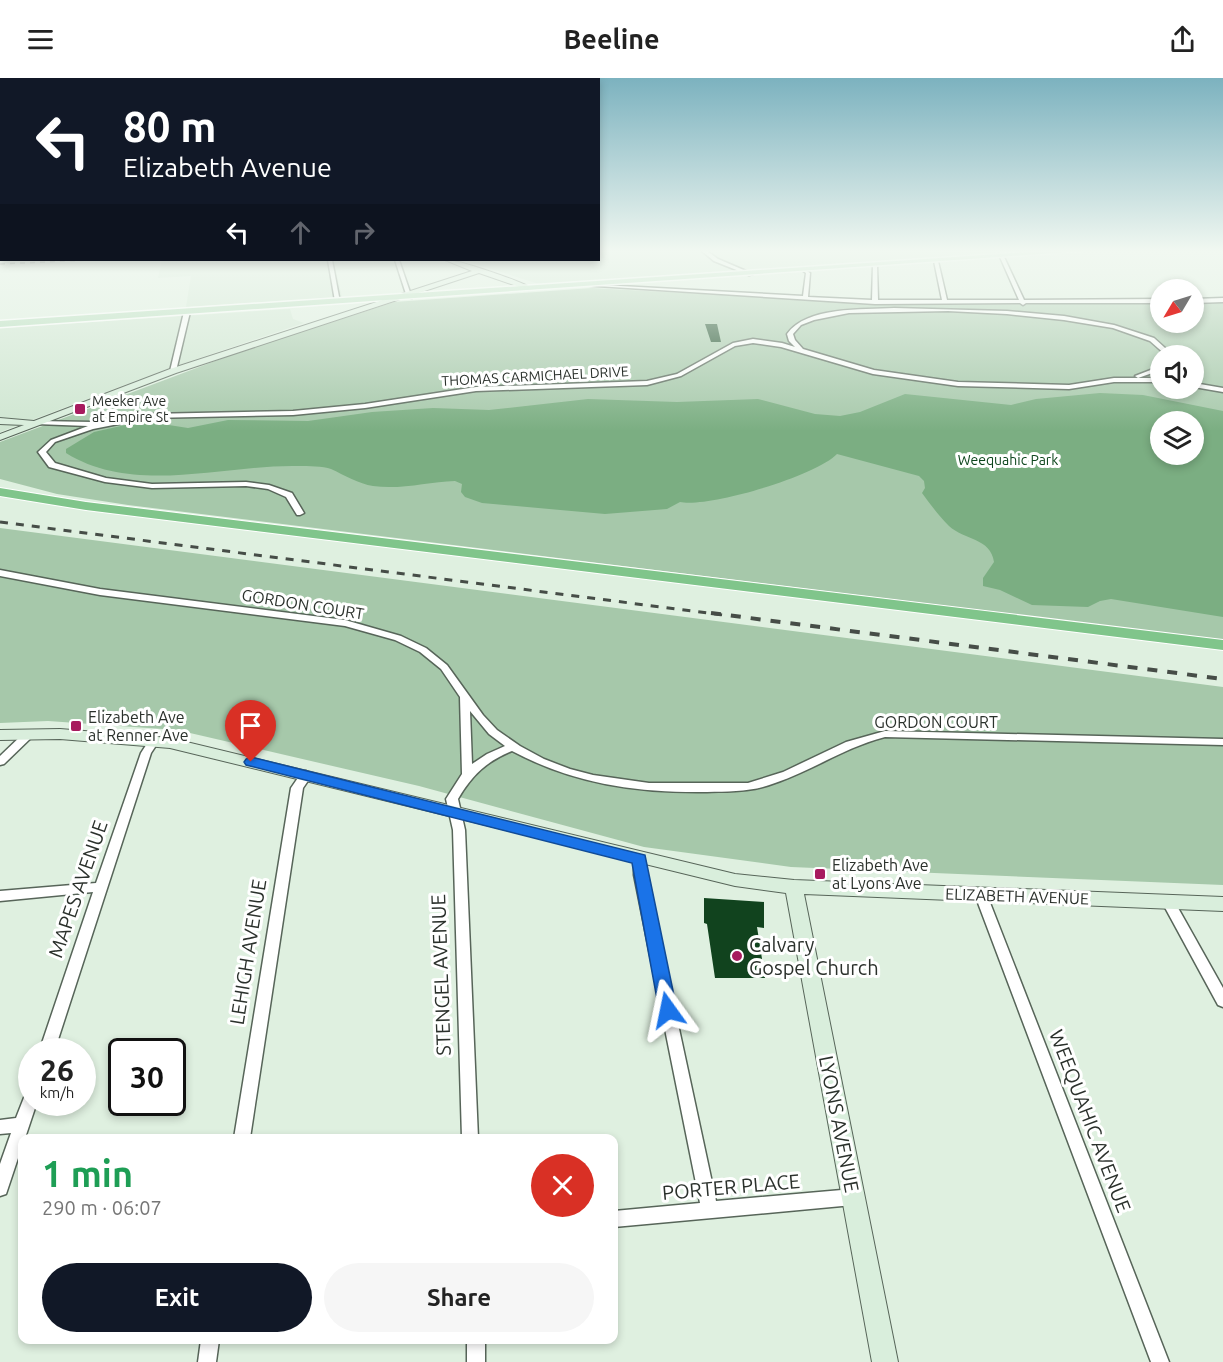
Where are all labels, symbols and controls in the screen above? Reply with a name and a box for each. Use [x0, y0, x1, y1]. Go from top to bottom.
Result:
icon: menu [24, 23, 57, 56]
icon: share [1166, 23, 1199, 56]
text: Beeline [563, 24, 660, 54]
icon: left [24, 102, 102, 180]
text: 80 m [123, 103, 217, 150]
text: Elizabeth Avenue [123, 152, 332, 182]
icon: left [221, 216, 254, 249]
icon: ahead [284, 216, 317, 249]
icon: right [347, 216, 380, 249]
north arrow [1150, 279, 1204, 333]
map controls [1150, 279, 1204, 465]
button: sound [1150, 345, 1204, 399]
street label: THOMAS CARMICHAEL DRIVE [441, 363, 629, 389]
place label: Meeker Ave at Empire St [92, 393, 169, 425]
marker: Meeker Ave at Empire St [73, 402, 87, 416]
button: layers [1150, 411, 1204, 465]
park label: Weequahic Park [958, 452, 1058, 468]
street label: GORDON COURT [241, 585, 366, 623]
pin [225, 700, 276, 762]
place label: Elizabeth Ave at Renner Ave [88, 708, 189, 744]
icon: arrive [234, 709, 267, 742]
street label: GORDON COURT [874, 713, 998, 731]
marker: Elizabeth Ave at Renner Ave [69, 719, 83, 733]
street label: MAPES AVENUE [43, 817, 112, 961]
place label: Elizabeth Ave at Lyons Ave [832, 856, 929, 892]
marker: Elizabeth Ave at Lyons Ave [813, 867, 827, 881]
street label: LEHIGH AVENUE [225, 877, 270, 1026]
street label: ELIZABETH AVENUE [945, 884, 1089, 908]
street label: STENGEL AVENUE [426, 894, 455, 1056]
place label: Calvary Gospel Church [749, 933, 879, 979]
marker: Calvary Gospel Church [730, 949, 744, 963]
position arrow [636, 978, 700, 1042]
street label: WEEQUAHIC AVENUE [1045, 1026, 1136, 1215]
speed limit sign: 30 [108, 1038, 186, 1116]
text: 26 [40, 1053, 74, 1087]
street label: LYONS AVENUE [815, 1053, 864, 1194]
text: km/h [40, 1084, 74, 1101]
text: 1 min [42, 1153, 133, 1194]
button: close [531, 1154, 594, 1217]
street label: PORTER PLACE [661, 1169, 801, 1204]
text: 290 m · 06:07 [42, 1196, 162, 1219]
button: Exit [42, 1263, 312, 1332]
button: Share [324, 1263, 594, 1332]

